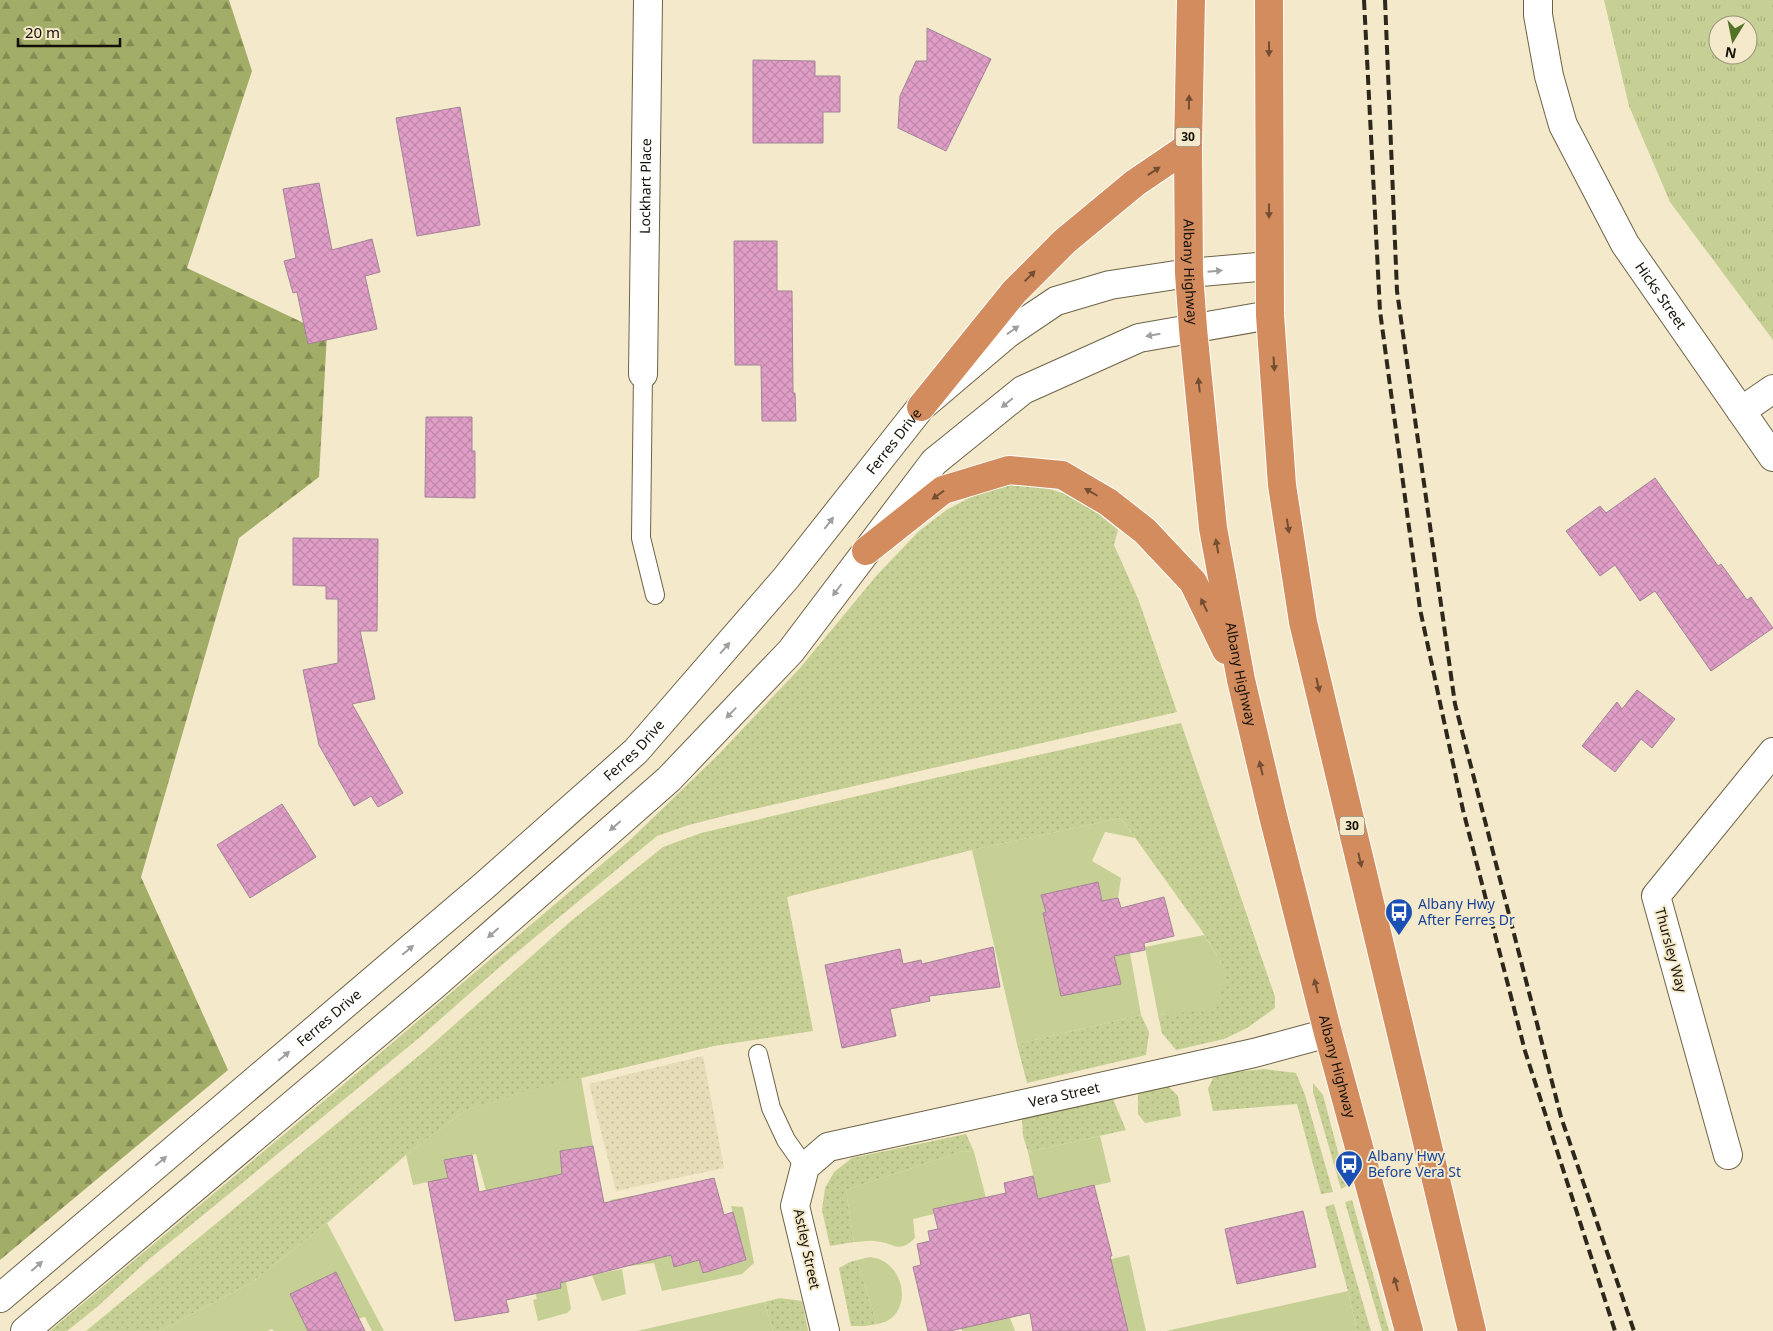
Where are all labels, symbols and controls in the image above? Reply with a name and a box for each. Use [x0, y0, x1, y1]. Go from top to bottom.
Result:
scale bar [18, 15, 120, 47]
north arrow [1708, 15, 1758, 65]
text: 20 m [25, 22, 60, 42]
one-way arrow [1265, 41, 1273, 57]
text: N [1723, 43, 1738, 64]
one-way arrow [1185, 94, 1193, 110]
road number: 30 [1176, 128, 1200, 146]
street label: Lockhart Place [635, 138, 655, 234]
one-way arrow [1147, 166, 1161, 175]
one-way arrow [1265, 203, 1273, 219]
street label: Albany Highway [1180, 219, 1203, 326]
street label: Hicks Street [1631, 258, 1691, 333]
one-way arrow [1208, 267, 1224, 275]
one-way arrow [1024, 270, 1036, 282]
one-way arrow [1006, 325, 1019, 335]
one-way arrow [1145, 332, 1161, 340]
one-way arrow [1270, 356, 1278, 372]
one-way arrow [1195, 376, 1203, 392]
one-way arrow [1001, 398, 1014, 409]
street label: Ferres Drive [861, 404, 926, 478]
one-way arrow [1084, 488, 1097, 497]
one-way arrow [931, 490, 945, 500]
one-way arrow [824, 517, 835, 530]
one-way arrow [1284, 518, 1292, 534]
one-way arrow [1212, 538, 1220, 554]
one-way arrow [832, 583, 842, 597]
one-way arrow [1200, 598, 1208, 612]
street label: Albany Highway [1222, 621, 1262, 729]
one-way arrow [720, 642, 731, 655]
one-way arrow [1314, 678, 1322, 693]
one-way arrow [725, 707, 737, 719]
street label: Ferres Drive [599, 715, 668, 785]
one-way arrow [1257, 761, 1265, 776]
road number: 30 [1340, 816, 1364, 836]
one-way arrow [609, 820, 621, 832]
one-way arrow [1356, 853, 1364, 868]
place label: Albany Hwy After Ferres Dr [1418, 894, 1515, 929]
bus stop icon: Albany Hwy After Ferres Dr [1384, 897, 1414, 936]
street label: Thursley Way [1651, 905, 1692, 995]
one-way arrow [487, 928, 500, 939]
one-way arrow [402, 945, 415, 956]
one-way arrow [1312, 978, 1320, 993]
street label: Ferres Drive [292, 984, 365, 1051]
street label: Albany Highway [1315, 1013, 1361, 1121]
one-way arrow [278, 1050, 291, 1061]
street label: Vera Street [1027, 1077, 1101, 1111]
place label: Albany Hwy Before Vera St [1368, 1146, 1461, 1181]
bus stop icon: Albany Hwy Before Vera St [1334, 1149, 1364, 1188]
one-way arrow [154, 1155, 167, 1166]
street label: Astley Street [790, 1207, 825, 1291]
one-way arrow [30, 1261, 43, 1272]
one-way arrow [1392, 1276, 1400, 1291]

